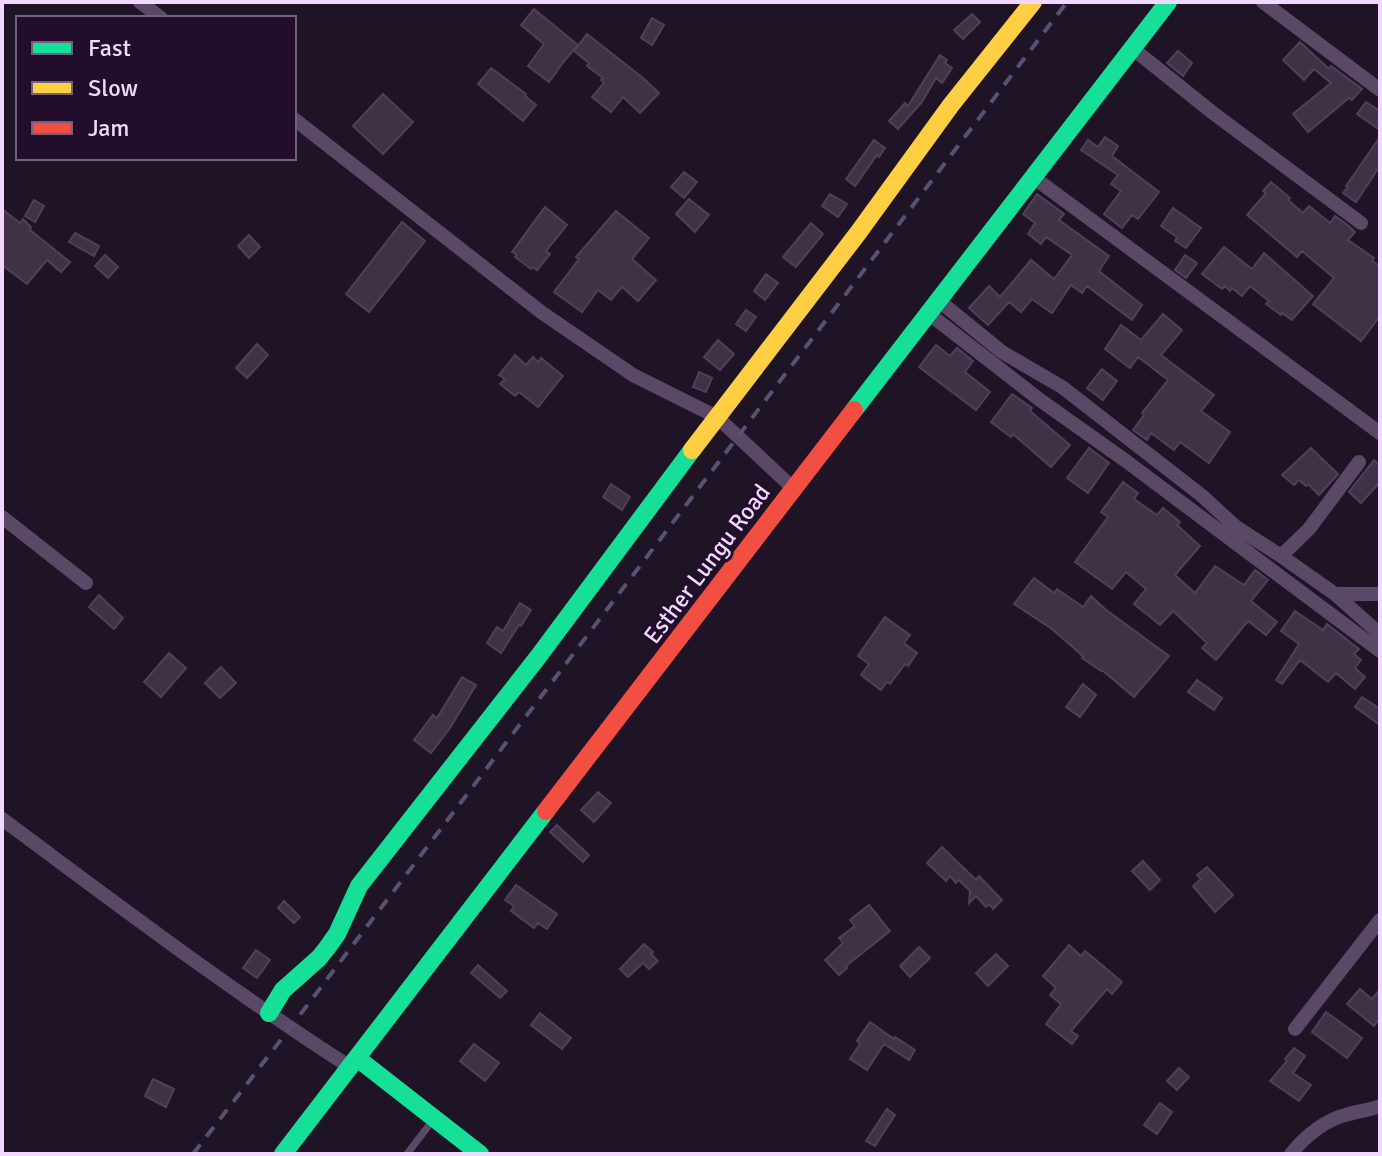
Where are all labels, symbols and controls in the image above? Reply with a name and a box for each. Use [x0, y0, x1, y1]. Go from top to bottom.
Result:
legend [16, 16, 296, 160]
text: Fast [88, 33, 131, 63]
text: Slow [88, 73, 138, 103]
text: Jam [88, 113, 129, 143]
street label: Esther Lungu Road [637, 478, 777, 650]

